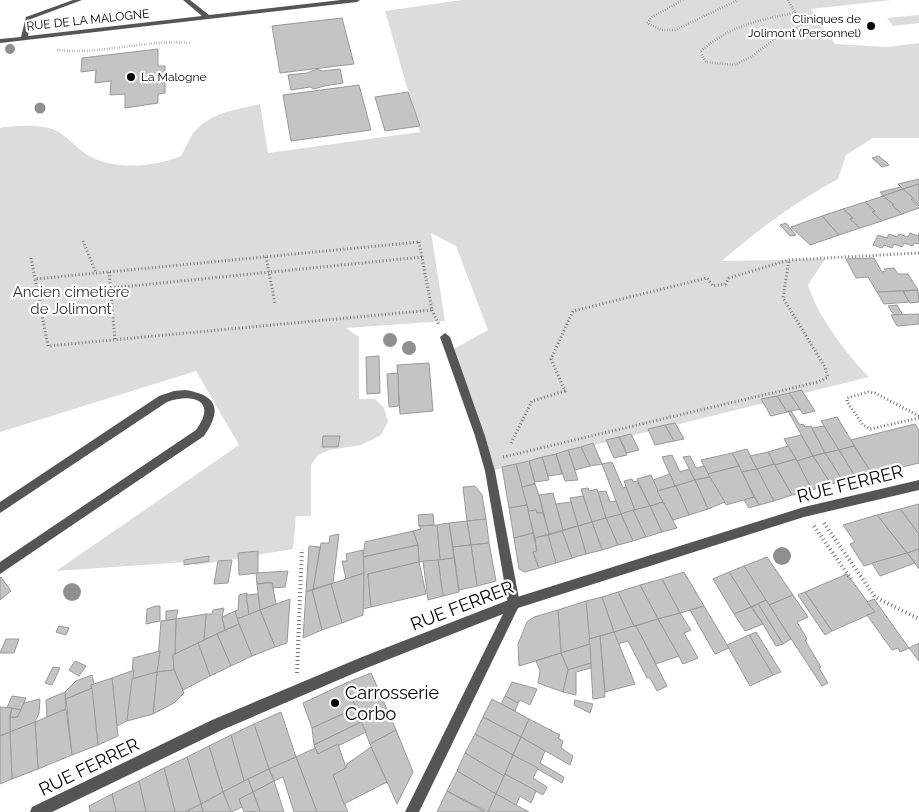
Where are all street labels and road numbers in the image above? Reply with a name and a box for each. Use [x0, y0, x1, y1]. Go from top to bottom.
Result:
street label: RUE DE LA MALOGNE [26, 7, 150, 33]
street label: RUE FERRER [795, 460, 905, 507]
street label: RUE FERRER [407, 576, 517, 635]
street label: RUE FERRER [35, 733, 142, 800]

